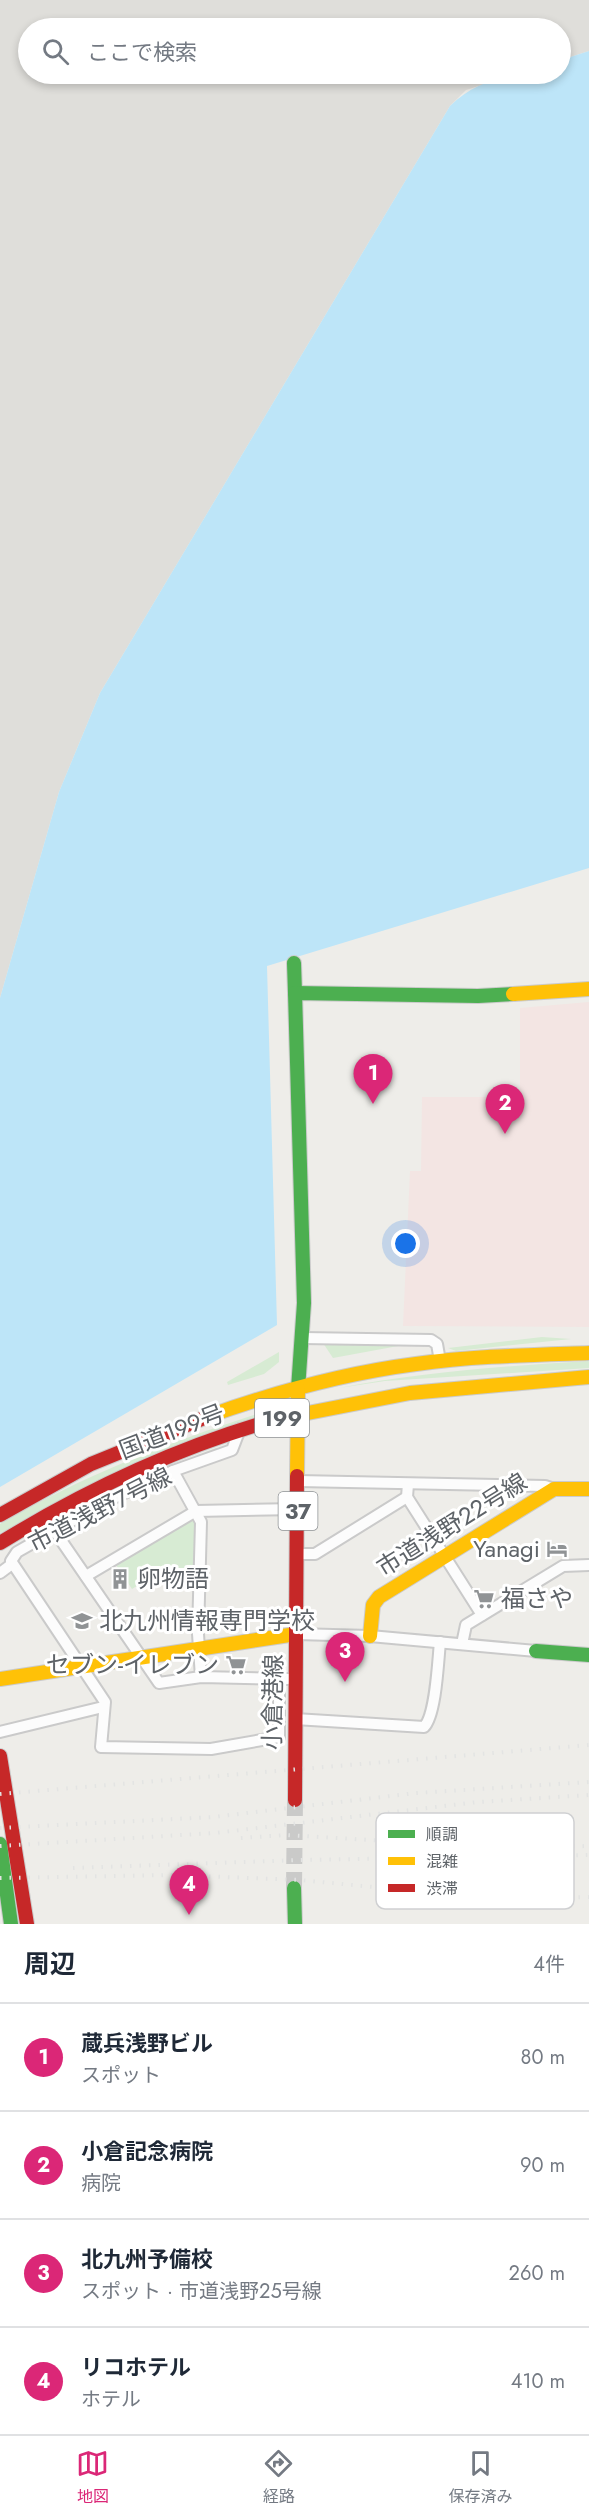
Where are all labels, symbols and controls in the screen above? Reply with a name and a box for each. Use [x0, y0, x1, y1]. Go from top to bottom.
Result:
search box [18, 18, 571, 84]
icon: search [39, 35, 72, 68]
text: ここで検索 [87, 36, 197, 68]
pin: 1 [354, 1054, 392, 1104]
pin: 2 [486, 1084, 524, 1134]
your location [391, 1229, 420, 1258]
street label: 国道199号 [114, 1395, 230, 1468]
road number: 199 [255, 1399, 309, 1437]
street label: 市道浅野7号線 [22, 1458, 177, 1561]
street label: 市道浅野22号線 [370, 1464, 534, 1585]
road number: 37 [278, 1492, 318, 1530]
place label: Yanagi [473, 1531, 540, 1566]
hotel icon: Yanagi [545, 1537, 569, 1561]
place label: 卵物語 [137, 1561, 209, 1596]
building icon: 卵物語 [108, 1567, 132, 1591]
place label: 福さや [501, 1581, 573, 1616]
supermarket icon: 福さや [472, 1587, 496, 1611]
place label: 北九州情報専門学校 [99, 1603, 315, 1638]
school or university icon: 北九州情報専門学校 [70, 1609, 94, 1633]
pin: 3 [326, 1632, 364, 1682]
place label: セブン-イレブン [46, 1647, 219, 1682]
supermarket icon: セブン-イレブン [224, 1653, 248, 1677]
street label: 小倉港線 [254, 1654, 291, 1750]
legend [376, 1813, 574, 1909]
text: 順調 [426, 1823, 458, 1846]
text: 混雑 [426, 1850, 458, 1873]
pin: 4 [170, 1866, 208, 1915]
text: 渋滞 [426, 1877, 458, 1900]
text: 周辺 [24, 1945, 76, 1983]
text: 4件 [533, 1950, 565, 1979]
text: 蔵兵浅野ビル [81, 2027, 213, 2059]
text: 1 [38, 2043, 49, 2072]
text: 80 m [520, 2043, 565, 2072]
text: スポット [81, 2061, 161, 2090]
text: 小倉記念病院 [81, 2135, 213, 2167]
text: 2 [37, 2151, 50, 2180]
text: 90 m [520, 2151, 565, 2180]
text: 病院 [81, 2169, 121, 2198]
text: 北九州予備校 [81, 2243, 213, 2275]
text: 3 [37, 2259, 50, 2288]
text: 260 m [509, 2259, 565, 2288]
text: スポット · 市道浅野25号線 [81, 2277, 322, 2306]
text: リコホテル [81, 2351, 191, 2383]
text: 4 [37, 2367, 50, 2396]
text: 410 m [511, 2367, 565, 2396]
text: ホテル [81, 2385, 141, 2414]
tab: 地図 [76, 2447, 109, 2508]
tab: 経路 [262, 2447, 295, 2508]
tab: 保存済み [448, 2447, 512, 2508]

